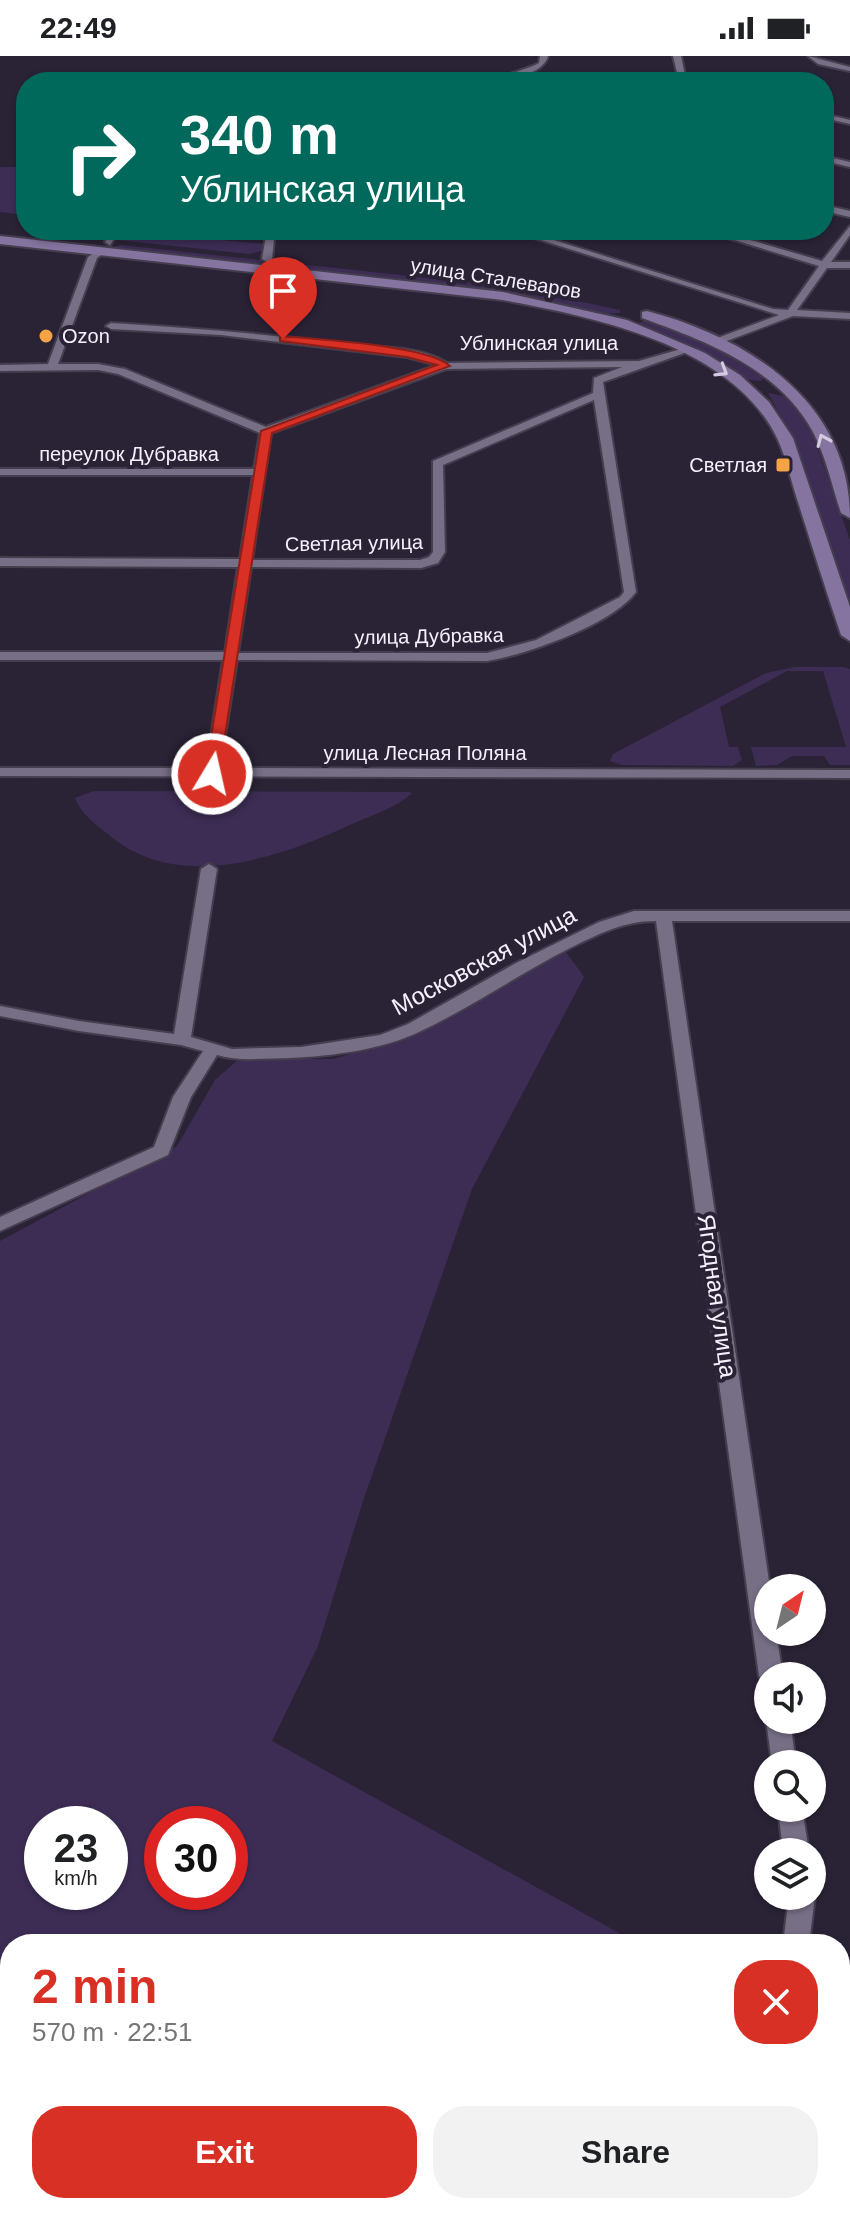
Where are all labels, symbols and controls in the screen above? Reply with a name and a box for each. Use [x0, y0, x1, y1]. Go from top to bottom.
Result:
text: 22:49 [40, 11, 117, 44]
text: 340 m [180, 103, 339, 166]
icon: right [48, 104, 152, 208]
text: Ублинская улица [180, 169, 465, 210]
street label: улица Сталеваров [409, 254, 583, 302]
pin [249, 257, 317, 339]
icon: arrive [261, 269, 305, 313]
place label: Ozon [62, 325, 110, 347]
marker: Ozon [37, 327, 55, 345]
street label: Ублинская улица [460, 332, 619, 354]
one-way arrow [713, 361, 728, 377]
one-way arrow [816, 434, 833, 448]
street label: переулок Дубравка [39, 443, 220, 465]
place label: Светлая [689, 454, 767, 476]
marker: Светлая [774, 456, 792, 474]
street label: Светлая улица [285, 531, 424, 555]
street label: улица Дубравка [354, 624, 505, 648]
position arrow [170, 732, 254, 816]
street label: улица Лесная Поляна [323, 742, 527, 764]
street label: Московская улица [387, 900, 581, 1020]
street label: Ягодная улица [693, 1213, 742, 1380]
north arrow [754, 1574, 826, 1646]
map controls [754, 1574, 826, 1910]
button: sound [754, 1662, 826, 1734]
button: search [754, 1750, 826, 1822]
speed limit sign: 30 [144, 1806, 248, 1910]
text: 23 [54, 1826, 98, 1870]
button: layers [754, 1838, 826, 1910]
text: km/h [54, 1867, 98, 1889]
text: 2 min [32, 1960, 157, 2013]
button: close [734, 1960, 818, 2044]
text: 570 m · 22:51 [32, 2017, 192, 2047]
button: Exit [32, 2106, 417, 2198]
button: Share [433, 2106, 818, 2198]

